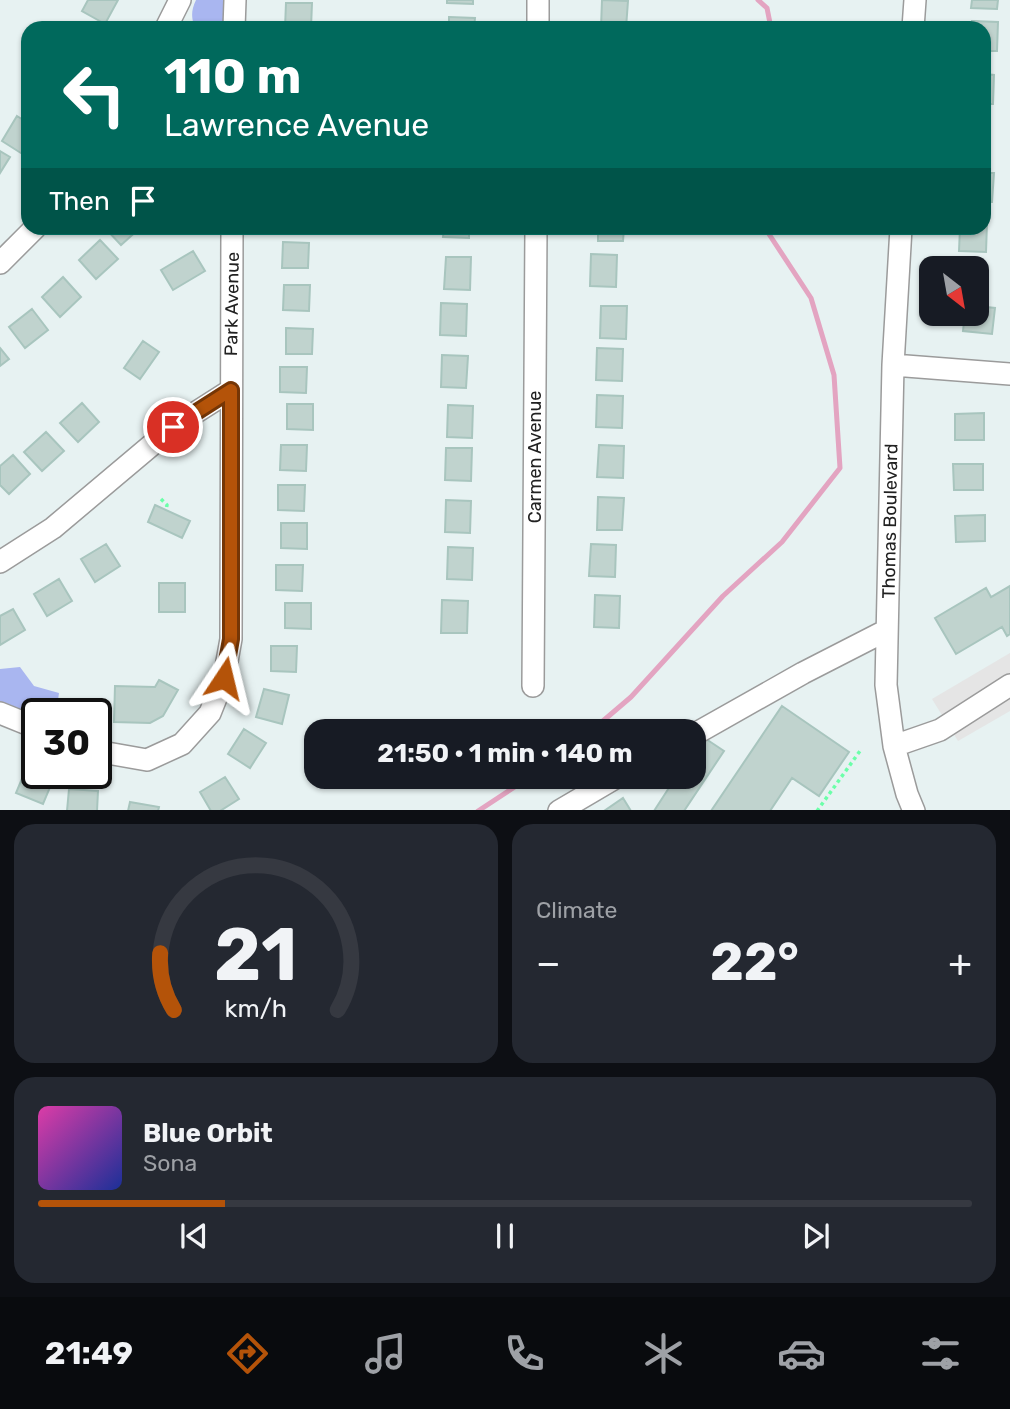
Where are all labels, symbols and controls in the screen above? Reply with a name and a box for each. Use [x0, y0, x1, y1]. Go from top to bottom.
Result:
text: 110 m [164, 47, 301, 105]
icon: left [49, 49, 140, 140]
text: Lawrence Avenue [164, 106, 429, 144]
icon: arrive [124, 182, 162, 220]
text: Then [49, 186, 110, 217]
street label: Park Avenue [220, 252, 244, 356]
north arrow [919, 256, 989, 326]
map controls [919, 256, 989, 326]
street label: Carmen Avenue [524, 391, 546, 523]
pin [143, 397, 203, 457]
icon: arrive [154, 408, 192, 446]
street label: Thomas Boulevard [878, 443, 902, 599]
position arrow [187, 641, 261, 715]
speed limit sign: 30 [21, 698, 112, 789]
text: 21:50 · 1 min · 140 m [377, 738, 633, 769]
text: Climate [536, 896, 617, 924]
text: 21 [214, 912, 298, 998]
text: 22° [710, 931, 799, 993]
text: − [536, 940, 561, 986]
text: + [948, 940, 972, 986]
text: km/h [225, 993, 287, 1022]
text: Blue Orbit [143, 1118, 273, 1149]
text: Sona [143, 1149, 197, 1177]
icon: previous [175, 1217, 213, 1255]
icon: pause [486, 1217, 524, 1255]
icon: next [797, 1217, 835, 1255]
icon: directions [223, 1329, 272, 1378]
icon: music [361, 1329, 410, 1378]
icon: phone [500, 1329, 549, 1378]
icon: climate [639, 1329, 688, 1378]
icon: car [777, 1329, 826, 1378]
icon: filters [916, 1329, 965, 1378]
text: 21:49 [45, 1334, 133, 1372]

